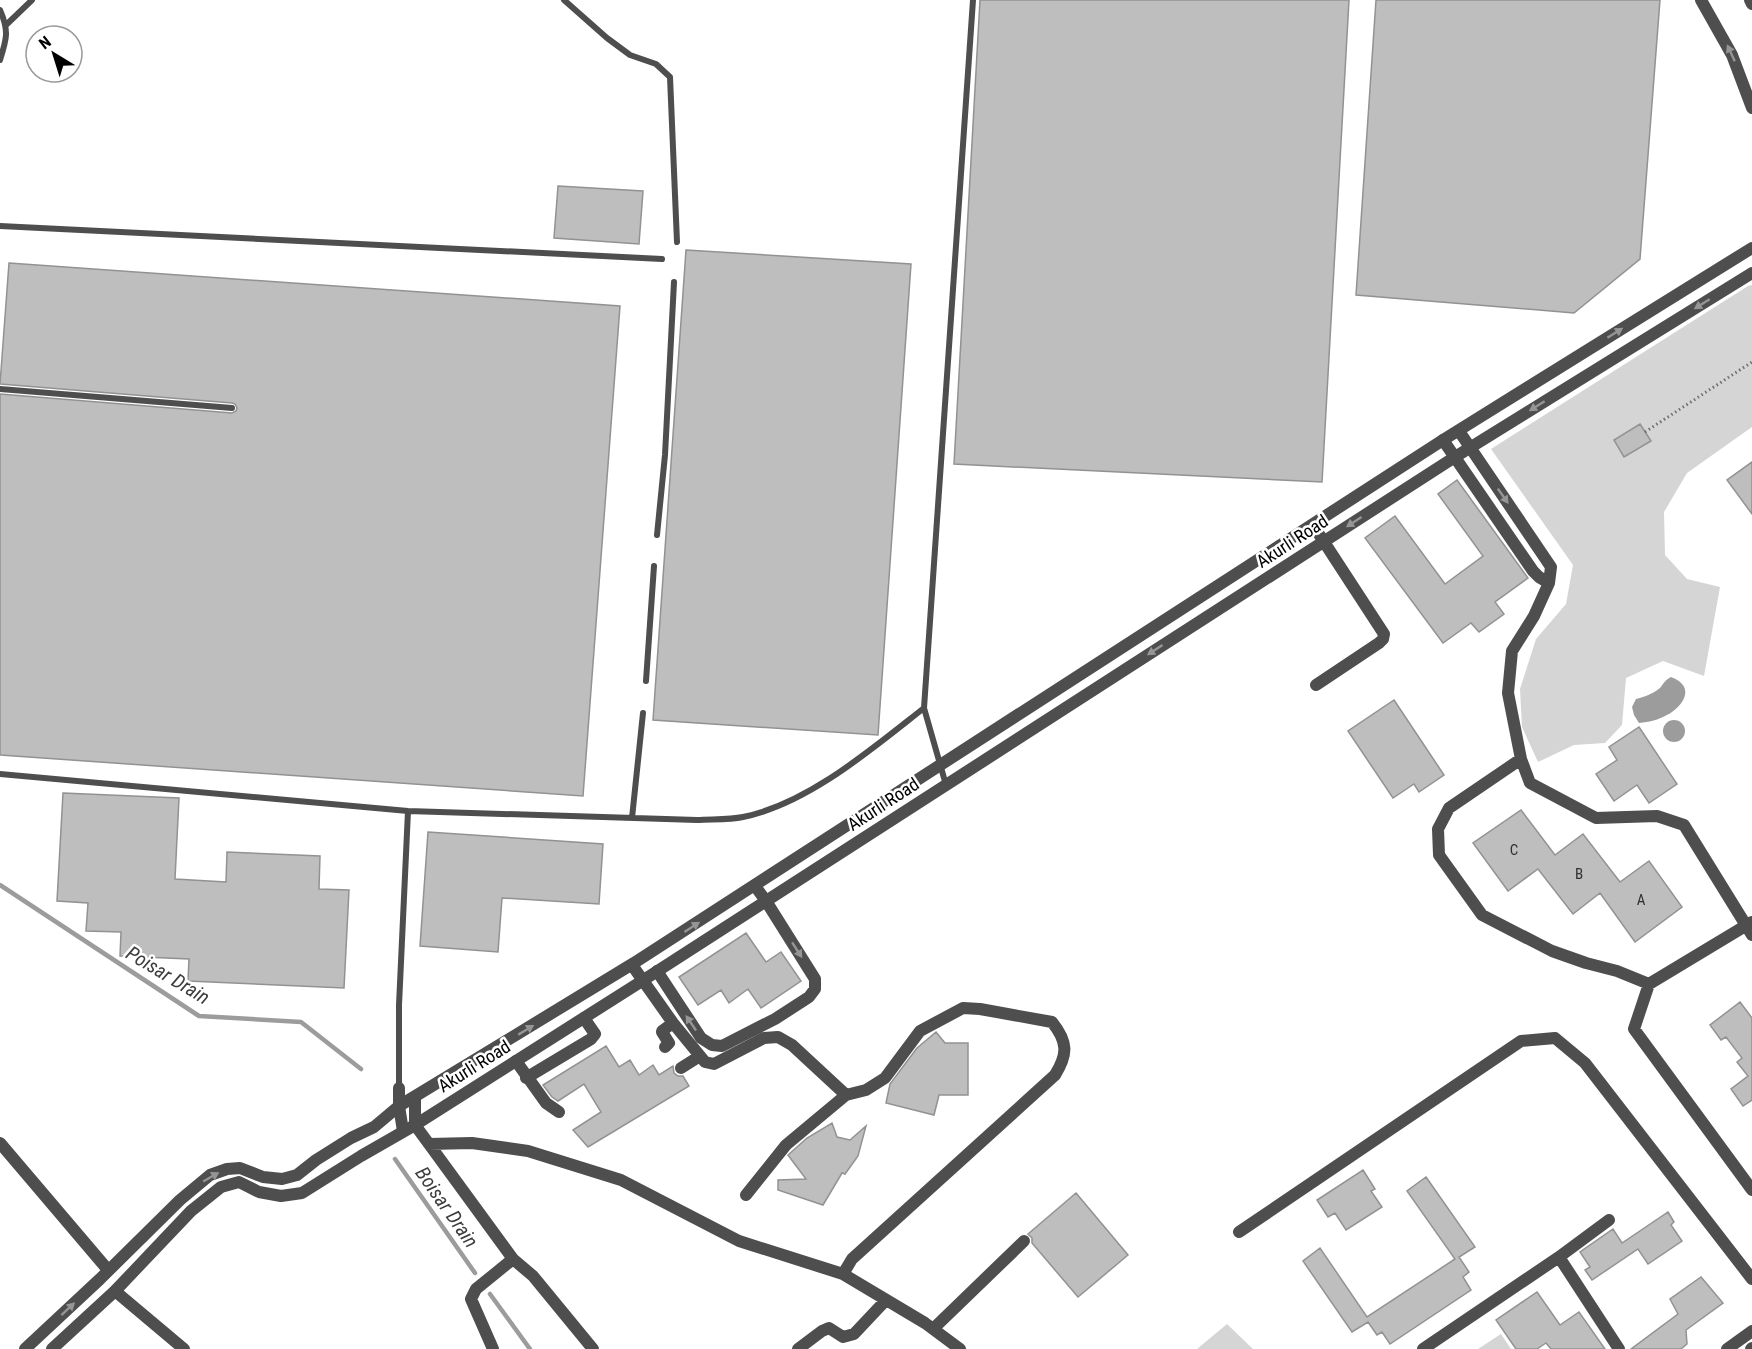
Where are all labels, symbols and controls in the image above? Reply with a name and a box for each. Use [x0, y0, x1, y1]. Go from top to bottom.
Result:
north arrow [24, 24, 84, 84]
text: N [35, 32, 55, 53]
one-way arrow [1726, 45, 1735, 62]
one-way arrow [1694, 298, 1710, 309]
one-way arrow [1607, 328, 1623, 339]
one-way arrow [1529, 401, 1545, 412]
one-way arrow [1497, 488, 1509, 504]
street label: Akurli Road [1252, 510, 1332, 572]
one-way arrow [1346, 516, 1362, 527]
one-way arrow [1147, 645, 1163, 656]
street label: Akurli Road [843, 773, 923, 835]
house number: C [1510, 841, 1518, 859]
house number: B [1575, 865, 1583, 883]
house number: A [1637, 891, 1646, 909]
one-way arrow [684, 921, 700, 932]
water label: Poisar Drain [122, 941, 214, 1009]
one-way arrow [792, 942, 803, 958]
one-way arrow [685, 1015, 697, 1031]
one-way arrow [518, 1024, 534, 1035]
street label: Akurli Road [434, 1036, 514, 1096]
water label: Boisar Drain [410, 1162, 484, 1252]
one-way arrow [203, 1171, 219, 1182]
one-way arrow [60, 1303, 75, 1316]

